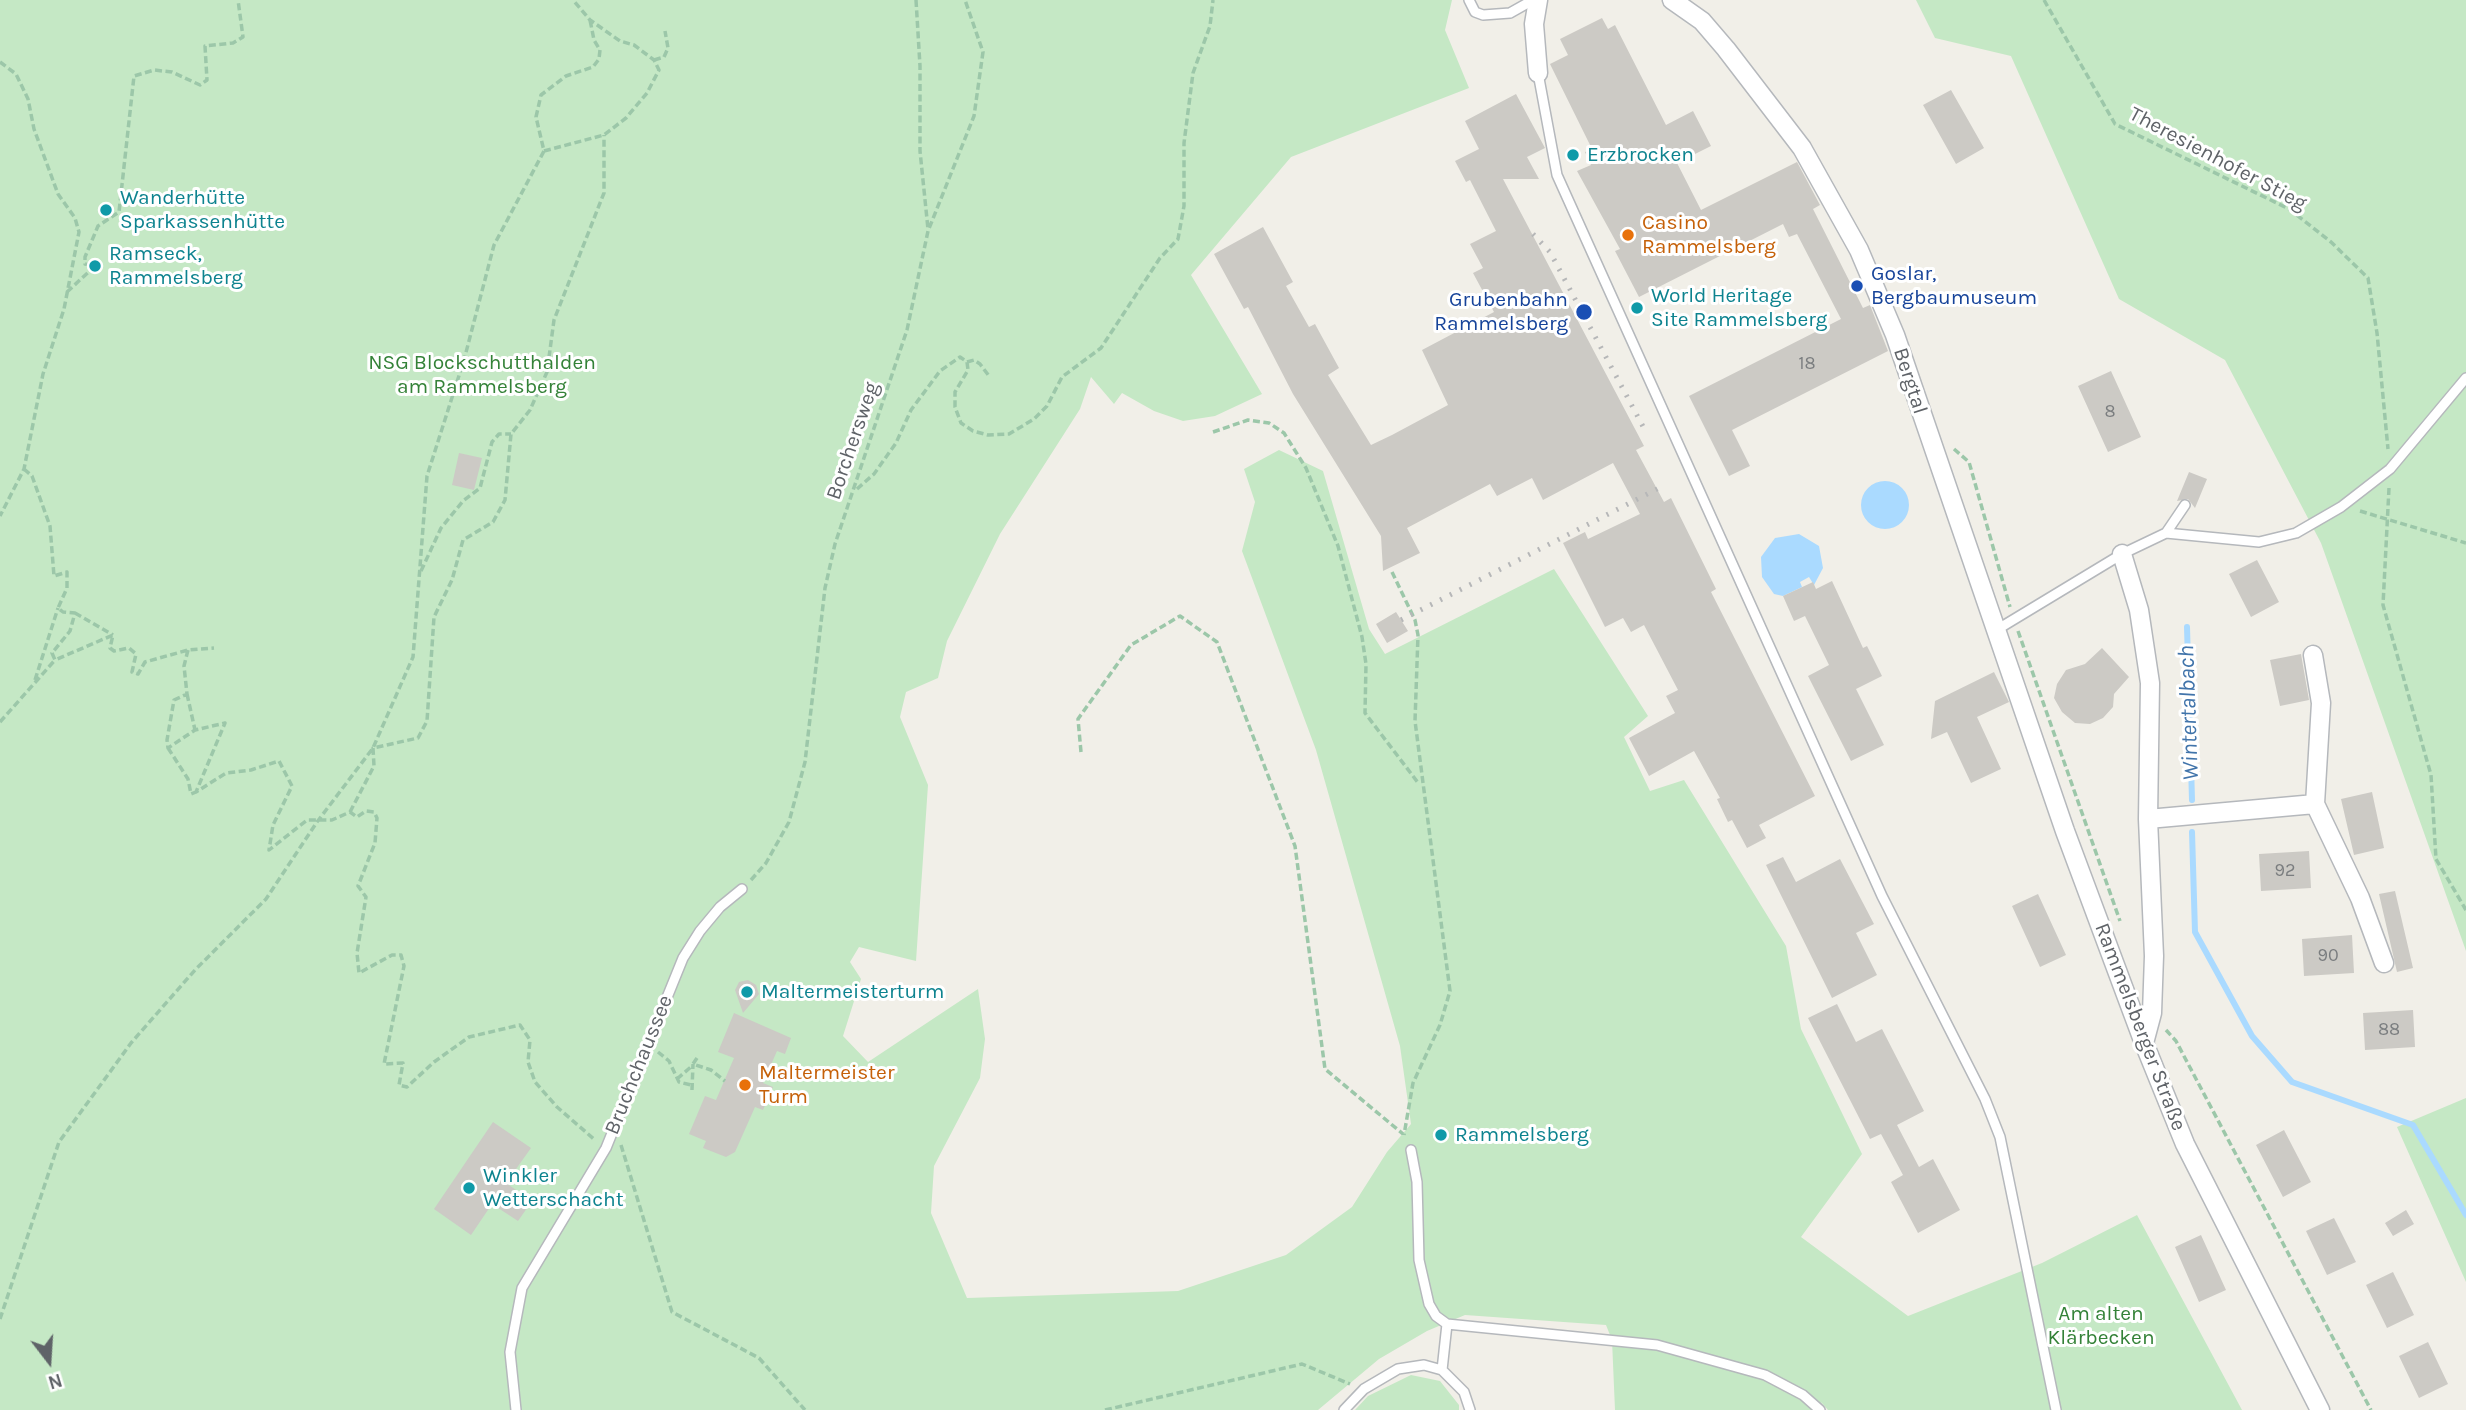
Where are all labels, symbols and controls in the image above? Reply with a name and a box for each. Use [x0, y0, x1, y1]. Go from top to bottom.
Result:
street label: Theresienhofer Stieg [2125, 102, 2311, 216]
place label: Erzbrocken [1587, 142, 1694, 168]
marker: Erzbrocken [1565, 147, 1581, 163]
place label: Wanderhütte Sparkassenhütte [120, 185, 285, 235]
marker: Wanderhütte Sparkassenhütte [98, 202, 114, 218]
place label: Casino Rammelsberg [1642, 210, 1776, 260]
marker: Casino Rammelsberg [1620, 227, 1636, 243]
place label: Ramseck, Rammelsberg [109, 241, 243, 291]
marker: Ramseck, Rammelsberg [87, 258, 103, 274]
place label: Goslar, Bergbaumuseum [1871, 261, 2037, 311]
marker: Goslar, Bergbaumuseum [1849, 278, 1865, 294]
place label: World Heritage Site Rammelsberg [1651, 283, 1827, 333]
place label: Grubenbahn Rammelsberg [1434, 287, 1568, 337]
marker: World Heritage Site Rammelsberg [1629, 300, 1645, 316]
marker: Grubenbahn Rammelsberg [1574, 302, 1594, 322]
street label: Bergtal [1887, 345, 1933, 417]
park label: NSG Blockschutthalden am Rammelsberg [368, 350, 596, 400]
house number: 18 [1798, 353, 1816, 375]
street label: Borchersweg [821, 379, 885, 503]
house number: 8 [2104, 401, 2116, 423]
water label: Wintertalbach [2173, 645, 2205, 781]
house number: 92 [2275, 860, 2295, 882]
street label: Rammelsberger Straße [2089, 920, 2191, 1134]
house number: 90 [2317, 945, 2339, 967]
place label: Maltermeisterturm [761, 979, 944, 1005]
marker: Maltermeisterturm [739, 984, 755, 1000]
street label: Bruchchaussee [600, 992, 678, 1138]
house number: 88 [2378, 1019, 2400, 1041]
place label: Maltermeister Turm [759, 1060, 894, 1110]
marker: Maltermeister Turm [737, 1077, 753, 1093]
place label: Rammelsberg [1455, 1122, 1589, 1148]
marker: Rammelsberg [1433, 1127, 1449, 1143]
place label: Winkler Wetterschacht [483, 1163, 624, 1213]
marker: Winkler Wetterschacht [461, 1180, 477, 1196]
park label: Am alten Klärbecken [2047, 1301, 2155, 1351]
north arrow [14, 1326, 84, 1396]
text: N [45, 1369, 65, 1394]

